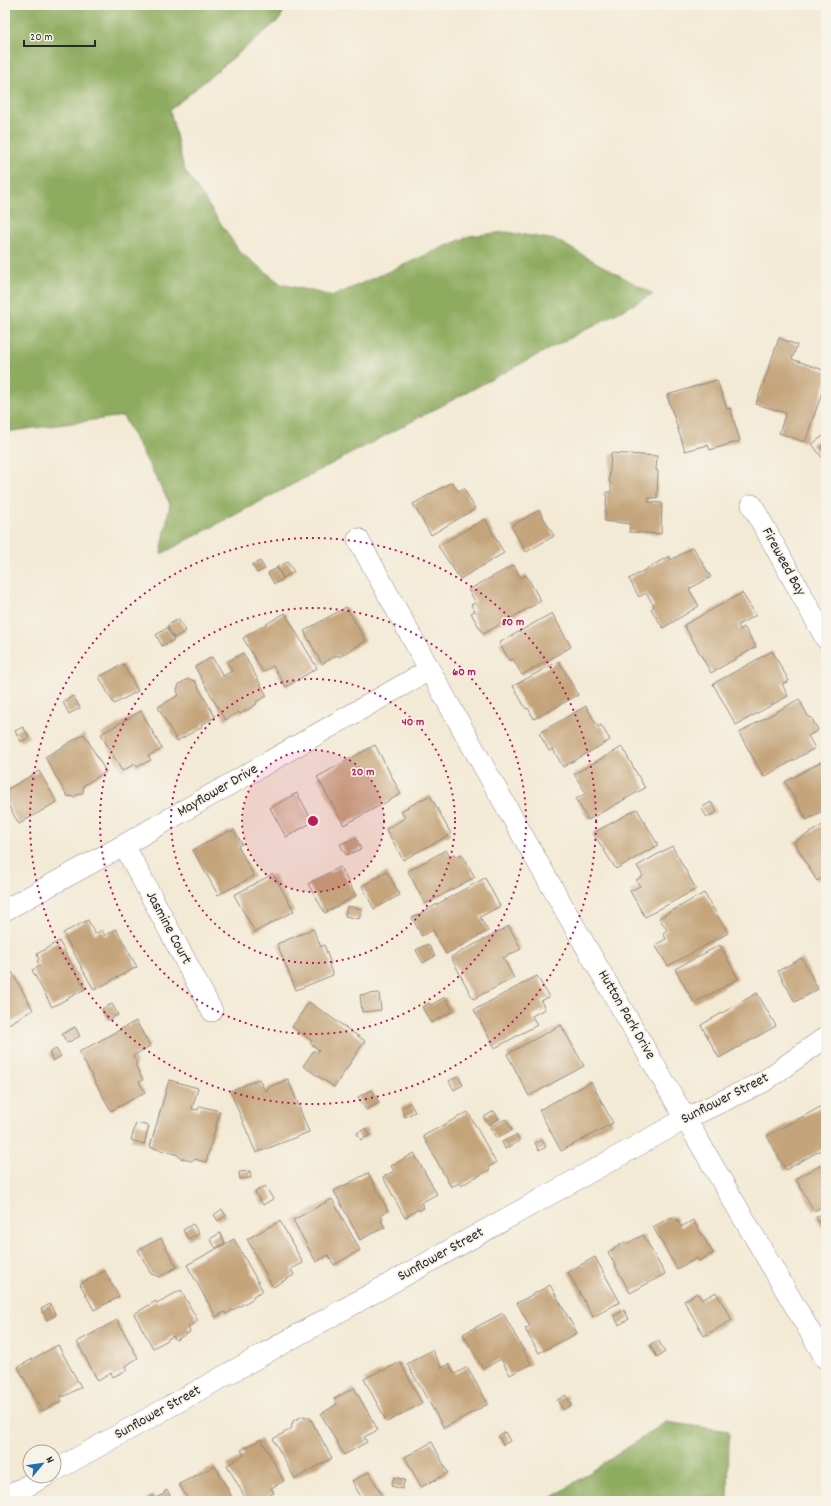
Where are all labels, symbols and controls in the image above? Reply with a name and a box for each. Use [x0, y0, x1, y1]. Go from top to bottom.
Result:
scale bar [24, 22, 95, 48]
text: 20 m [30, 29, 53, 46]
street label: Fireweed Bay [755, 524, 811, 601]
text: 80 m [502, 614, 524, 631]
text: 60 m [452, 664, 476, 681]
text: 40 m [402, 714, 424, 731]
street label: Mayflower Drive [173, 759, 263, 823]
text: 20 m [352, 764, 374, 781]
centre of rings [306, 814, 320, 828]
street label: Jasmine Court [139, 887, 197, 969]
street label: Hutton Park Drive [591, 966, 661, 1064]
street label: Sunflower Street [677, 1067, 773, 1131]
street label: Sunflower Street [394, 1222, 489, 1288]
street label: Sunflower Street [111, 1380, 206, 1446]
north arrow [22, 1444, 62, 1484]
text: N [41, 1454, 58, 1467]

